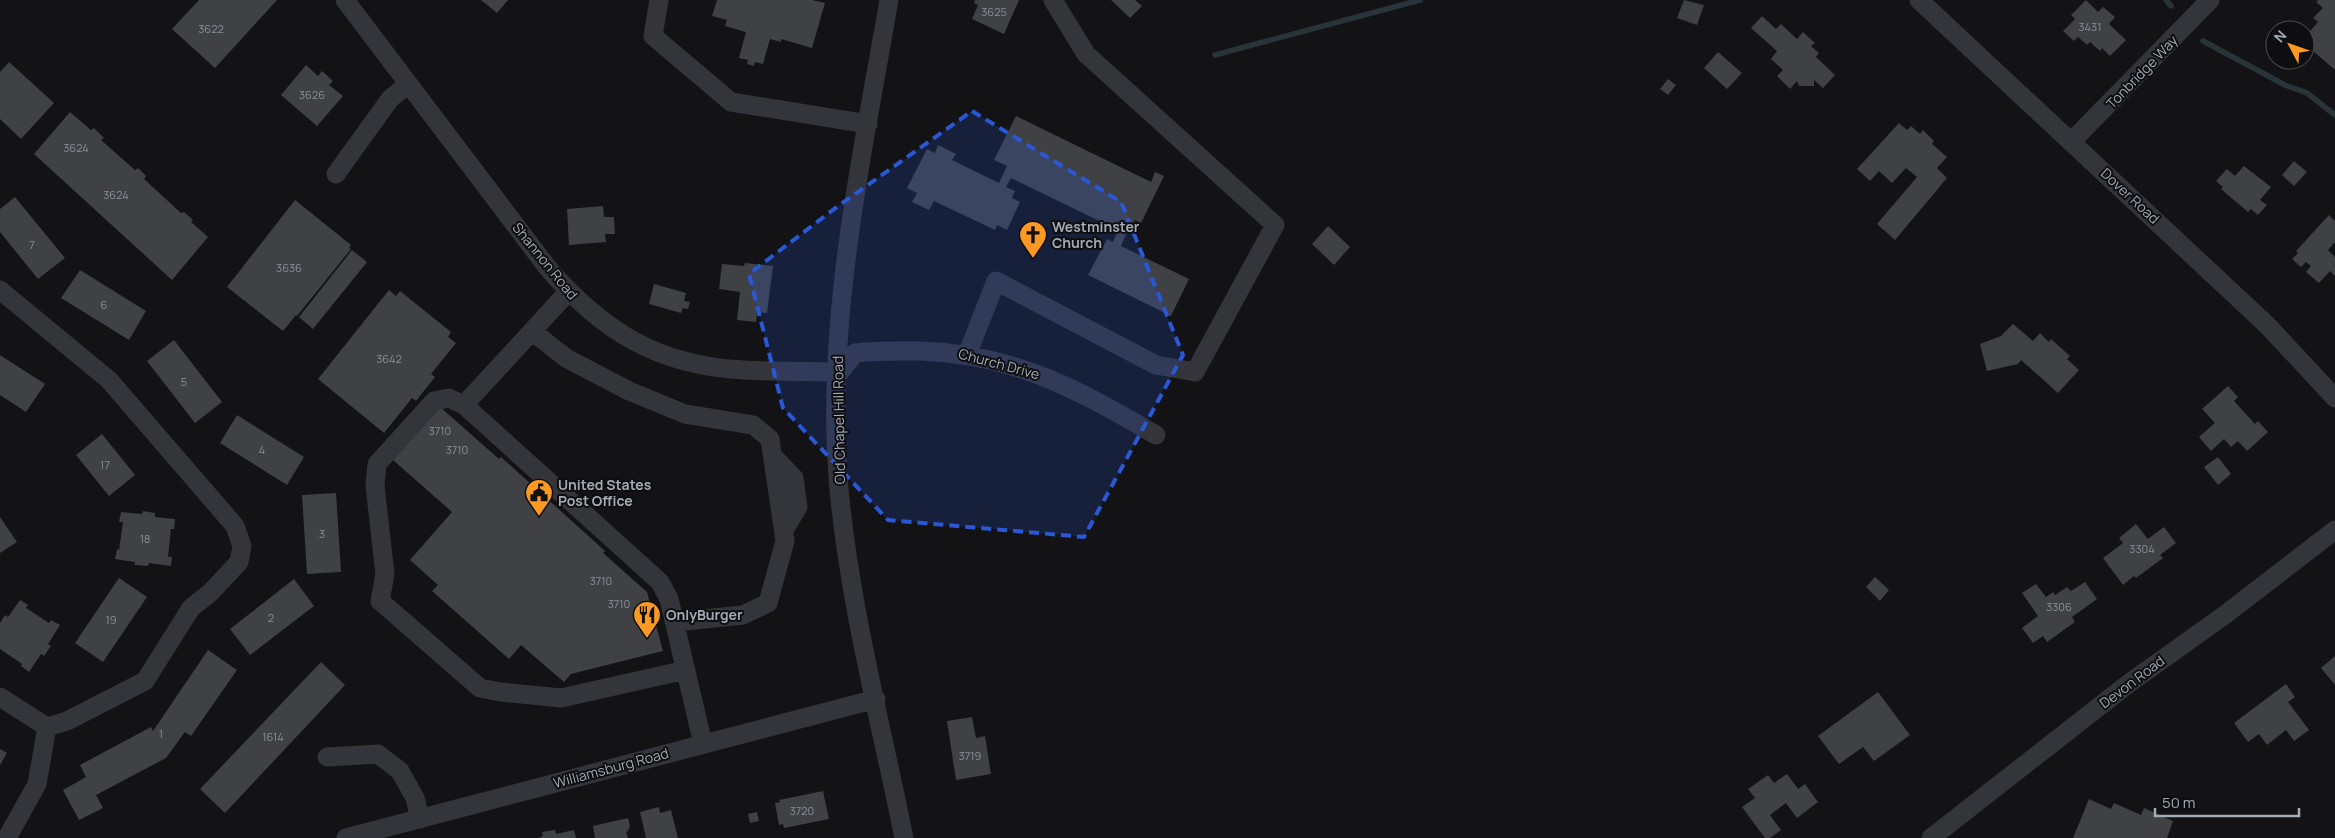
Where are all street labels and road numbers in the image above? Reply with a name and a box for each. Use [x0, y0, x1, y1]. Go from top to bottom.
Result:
street label: Tonbridge Way [2102, 30, 2182, 112]
street label: Dover Road [2097, 164, 2164, 228]
street label: Shannon Road [508, 218, 582, 303]
street label: Church Drive [957, 344, 1042, 383]
street label: Old Chapel Hill Road [828, 356, 849, 484]
street label: Devon Road [2095, 651, 2168, 712]
street label: Williamsburg Road [551, 743, 671, 792]

